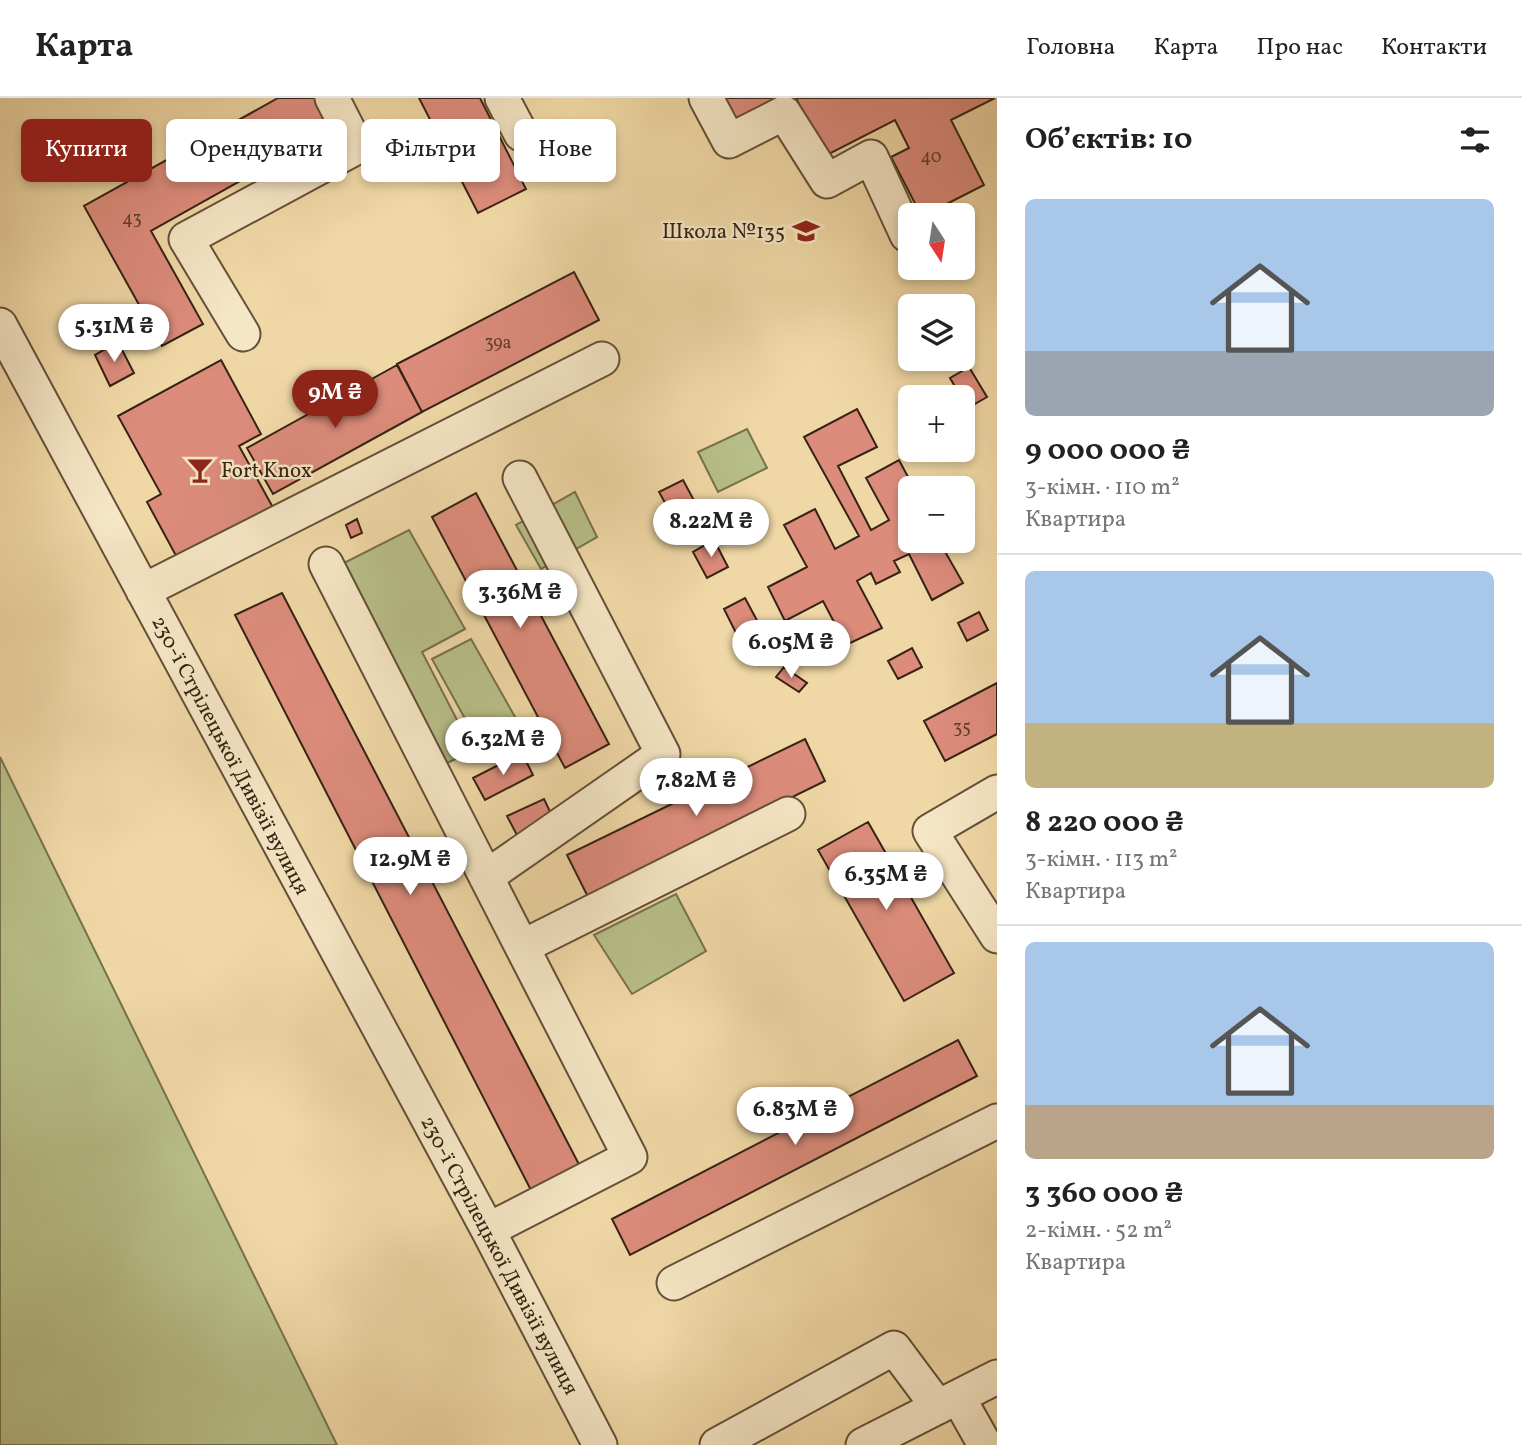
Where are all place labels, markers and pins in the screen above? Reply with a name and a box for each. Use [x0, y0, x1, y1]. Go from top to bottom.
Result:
school or university icon: Школа №135 [791, 216, 821, 246]
place label: Школа №135 [662, 218, 785, 247]
pin: 5.31M ₴ [49, 304, 179, 364]
pin: 9M ₴ [294, 370, 376, 430]
bar icon: Fort Knox [185, 455, 215, 485]
place label: Fort Knox [221, 457, 312, 486]
pin: 8.22M ₴ [646, 500, 776, 559]
pin: 3.36M ₴ [455, 570, 585, 630]
pin: 6.05M ₴ [726, 620, 856, 680]
pin: 6.32M ₴ [438, 718, 568, 777]
pin: 7.82M ₴ [631, 758, 761, 818]
pin: 12.9M ₴ [345, 838, 475, 897]
pin: 6.35M ₴ [821, 852, 951, 912]
pin: 6.83M ₴ [730, 1088, 860, 1147]

